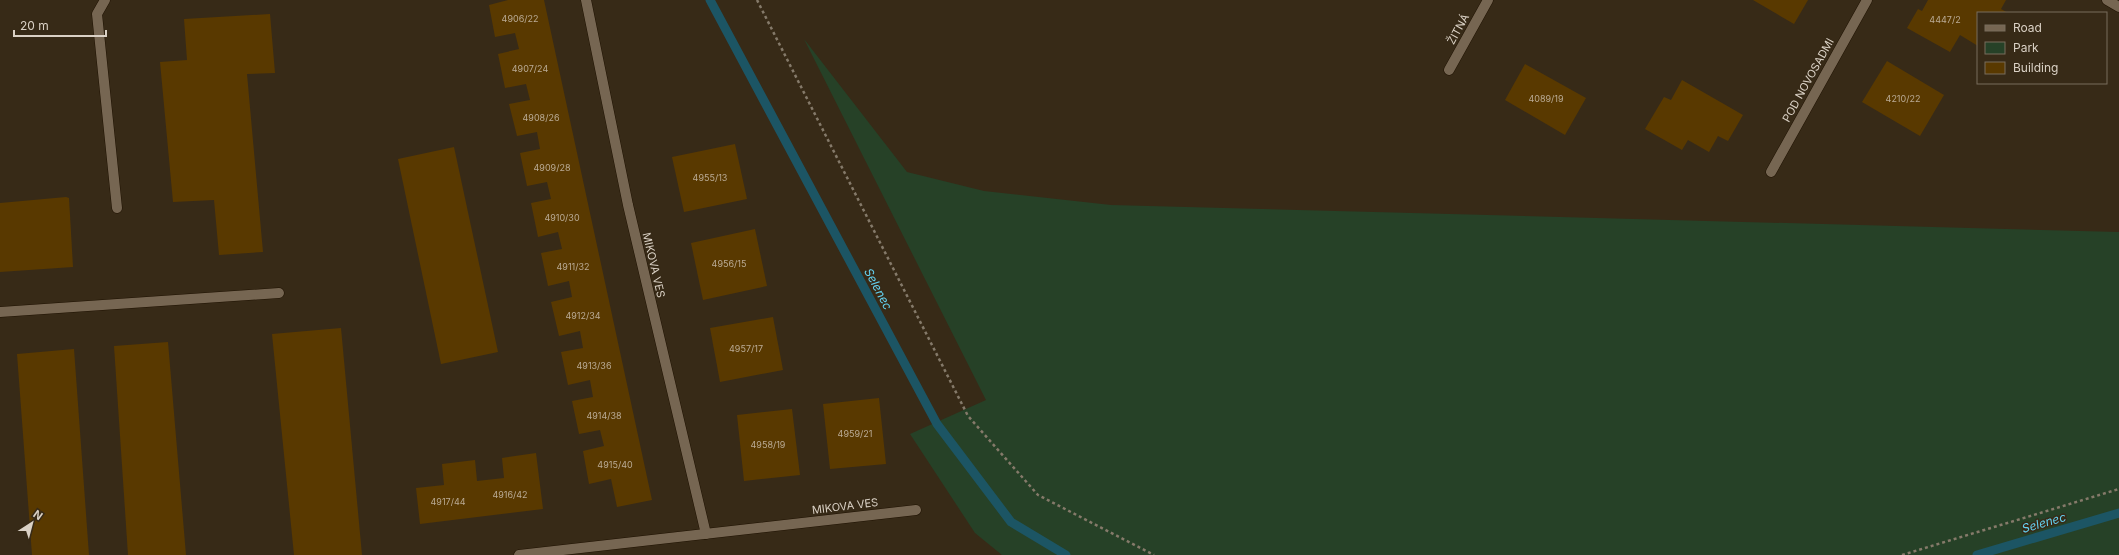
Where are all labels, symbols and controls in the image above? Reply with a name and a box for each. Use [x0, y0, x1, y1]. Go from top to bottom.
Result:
street label: ŽITNÁ [1444, 11, 1472, 47]
scale bar [14, 12, 106, 38]
legend [1977, 12, 2107, 84]
house number: 4906/22 [502, 13, 538, 24]
house number: 4447/2 [1929, 14, 1961, 25]
text: 20 m [20, 18, 49, 33]
text: Road [2013, 20, 2042, 35]
street label: POD NOVOSADMI [1779, 36, 1837, 124]
text: Park [2013, 40, 2039, 55]
text: Building [2013, 60, 2058, 75]
house number: 4907/24 [512, 63, 548, 74]
house number: 4089/19 [1528, 93, 1564, 104]
house number: 4210/22 [1886, 93, 1920, 104]
house number: 4908/26 [523, 112, 560, 123]
house number: 4909/28 [534, 162, 571, 173]
house number: 4955/13 [693, 172, 728, 183]
house number: 4910/30 [544, 212, 580, 223]
street label: MIKOVA VES [640, 231, 668, 299]
house number: 4956/15 [712, 258, 746, 269]
house number: 4911/32 [556, 261, 590, 272]
water label: Selenec [861, 265, 896, 312]
house number: 4912/34 [565, 310, 601, 321]
house number: 4957/17 [729, 343, 763, 354]
house number: 4913/36 [577, 360, 612, 371]
house number: 4914/38 [586, 410, 622, 421]
house number: 4959/21 [838, 428, 872, 439]
house number: 4958/19 [751, 439, 786, 450]
house number: 4915/40 [597, 459, 633, 470]
house number: 4916/42 [492, 489, 528, 500]
street label: MIKOVA VES [811, 495, 879, 517]
house number: 4917/44 [430, 496, 466, 507]
north arrow [12, 503, 52, 543]
text: N [30, 507, 45, 523]
water label: Selenec [2020, 509, 2068, 536]

